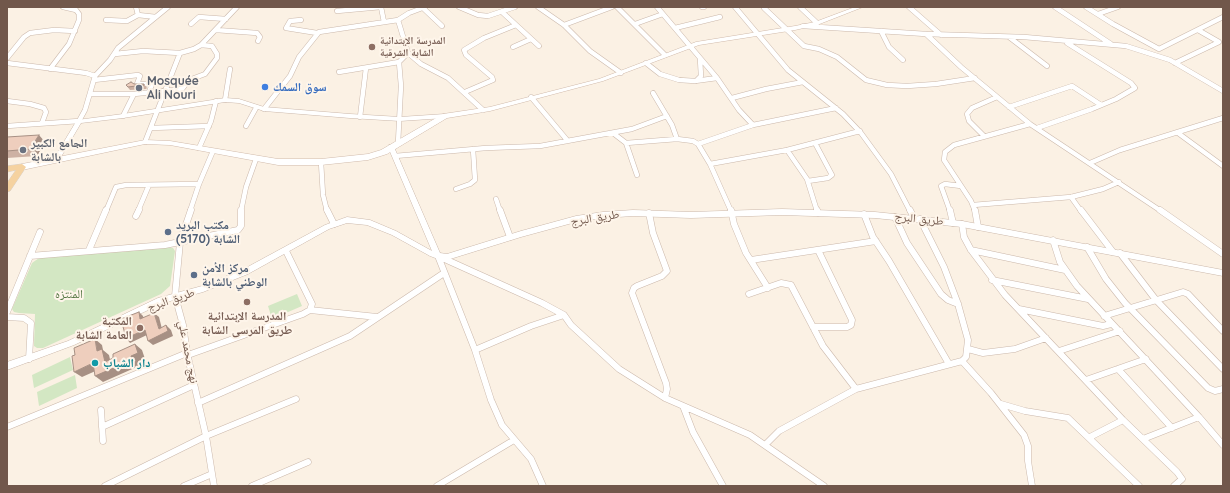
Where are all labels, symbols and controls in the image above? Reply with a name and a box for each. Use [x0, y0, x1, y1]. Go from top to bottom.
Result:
place label: المدرسة الإبتدائية الشابة الشرقية [380, 35, 446, 58]
marker: المدرسة الإبتدائية الشابة الشرقية [367, 42, 377, 52]
place label: Mosquée Ali Nouri [147, 74, 199, 102]
place label: سوق السمك [273, 80, 327, 94]
marker: سوق السمك [260, 82, 270, 92]
marker: Mosquée Ali Nouri [134, 83, 144, 93]
place label: الجامع الكبير بالشابة [31, 136, 87, 164]
marker: الجامع الكبير بالشابة [18, 145, 28, 155]
street label: طريق البرج [570, 207, 620, 229]
street label: طريق البرج [894, 209, 944, 229]
place label: مكتب البريد الشابة (5170) [176, 218, 240, 246]
marker: مكتب البريد الشابة (5170) [163, 227, 173, 237]
place label: مركز الأمن الوطني بالشابة [202, 261, 267, 289]
marker: مركز الأمن الوطني بالشابة [189, 270, 199, 280]
street label: طريق البرج [145, 285, 197, 315]
park label: المنتزه [55, 287, 83, 301]
marker: المدرسة الإبتدائية طريق المرسى الشابة [242, 297, 252, 307]
place label: المدرسة الإبتدائية طريق المرسى الشابة [202, 309, 292, 337]
place label: المكتبة العامة الشابة [76, 314, 132, 342]
street label: نهج محمد علي [175, 319, 201, 385]
marker: المكتبة العامة الشابة [135, 323, 145, 333]
place label: دار الشباب [103, 356, 151, 370]
marker: دار الشباب [90, 358, 100, 368]

